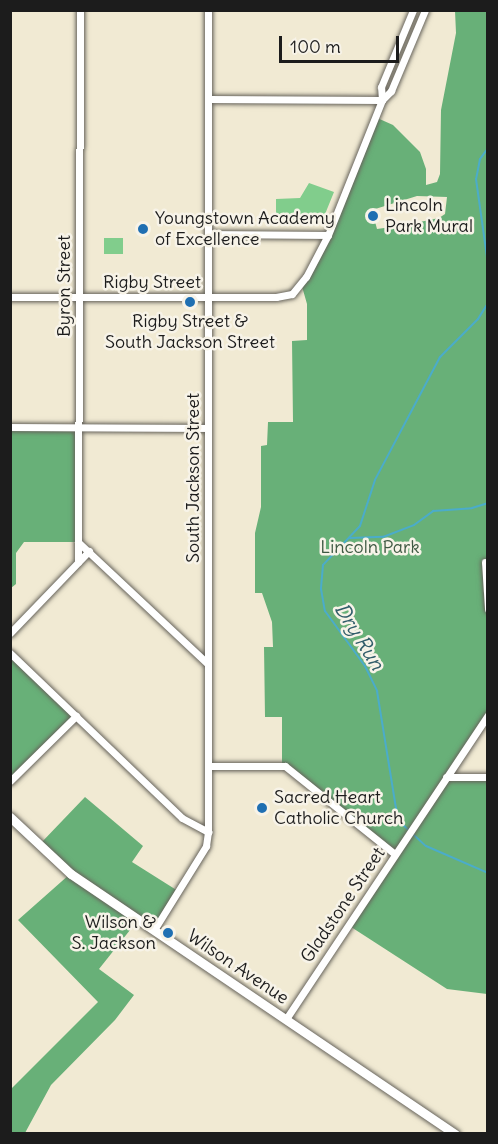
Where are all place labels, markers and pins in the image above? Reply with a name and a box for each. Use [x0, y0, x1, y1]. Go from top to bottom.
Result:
place label: Lincoln Park Mural [385, 195, 473, 238]
place label: Youngstown Academy of Excellence [155, 208, 335, 250]
marker: Lincoln Park Mural [366, 209, 380, 223]
marker: Youngstown Academy of Excellence [136, 222, 150, 236]
marker: Rigby Street & South Jackson Street [183, 295, 197, 309]
place label: Rigby Street & South Jackson Street [105, 311, 275, 354]
place label: Sacred Heart Catholic Church [274, 787, 403, 830]
marker: Sacred Heart Catholic Church [255, 801, 269, 815]
place label: Wilson & S. Jackson [72, 912, 156, 954]
marker: Wilson & S. Jackson [161, 926, 175, 940]

